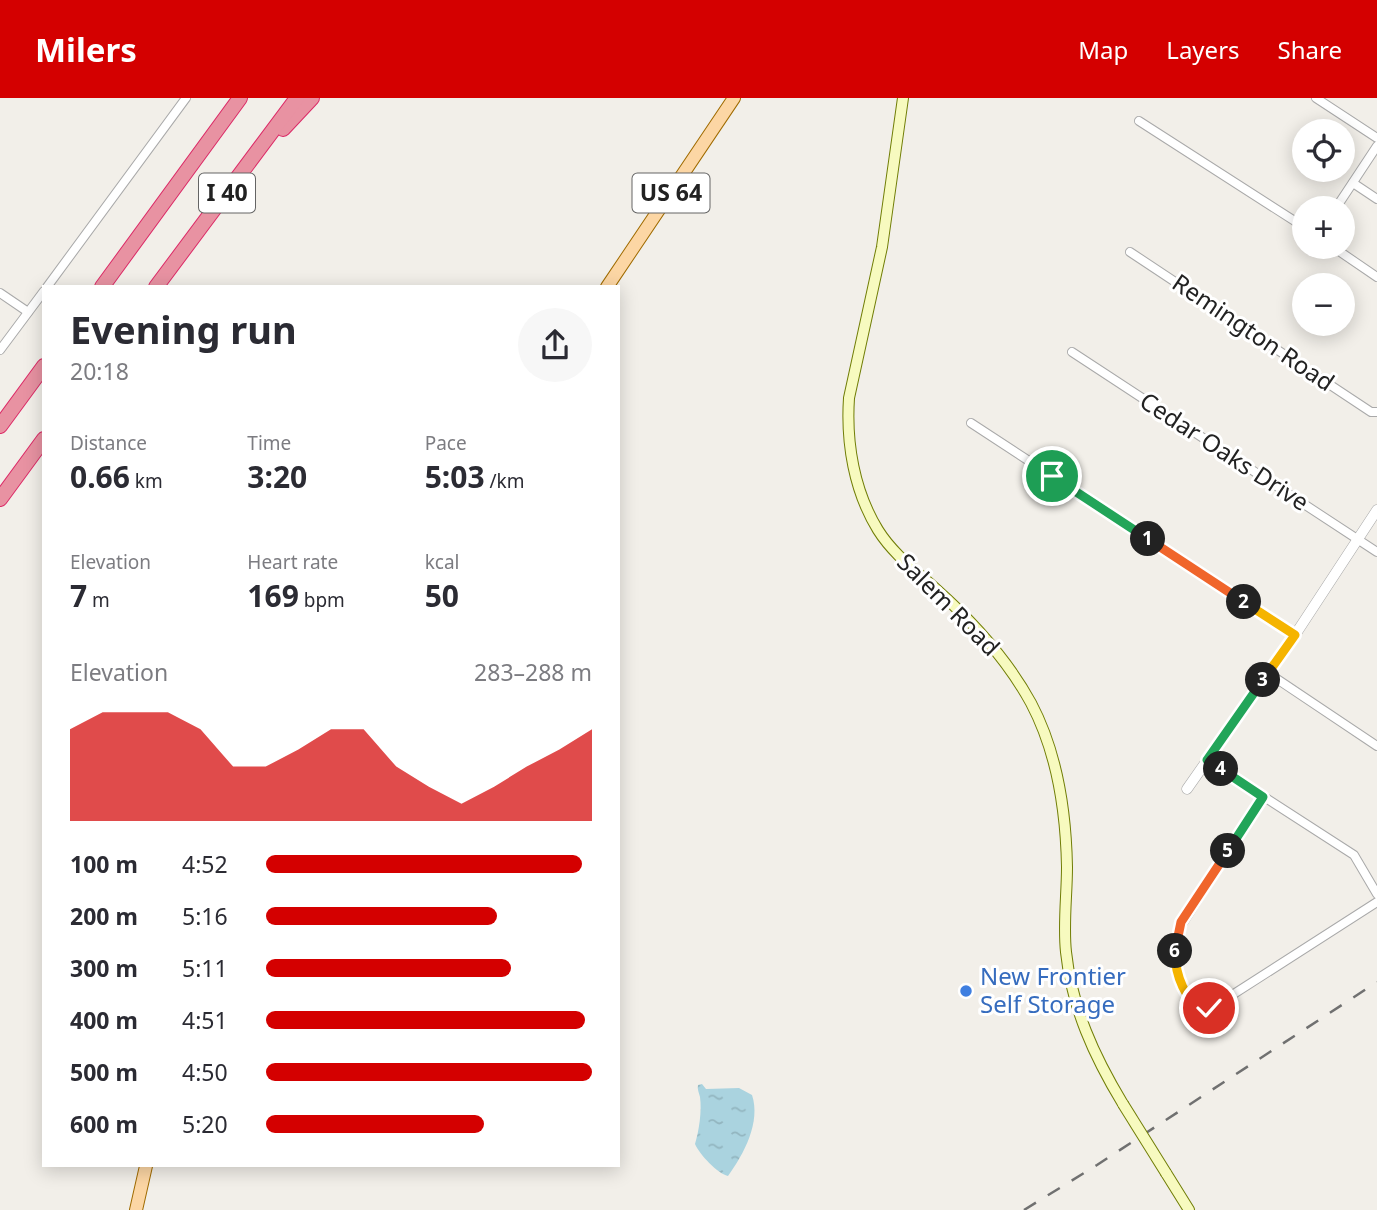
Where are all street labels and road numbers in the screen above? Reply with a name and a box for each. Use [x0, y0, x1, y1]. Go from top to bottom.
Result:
road number: I 40 [199, 174, 255, 212]
road number: US 64 [632, 174, 710, 212]
street label: Remington Road [1166, 265, 1341, 398]
street label: Cedar Oaks Drive [1134, 384, 1316, 518]
street label: Salem Road [890, 545, 1008, 663]

